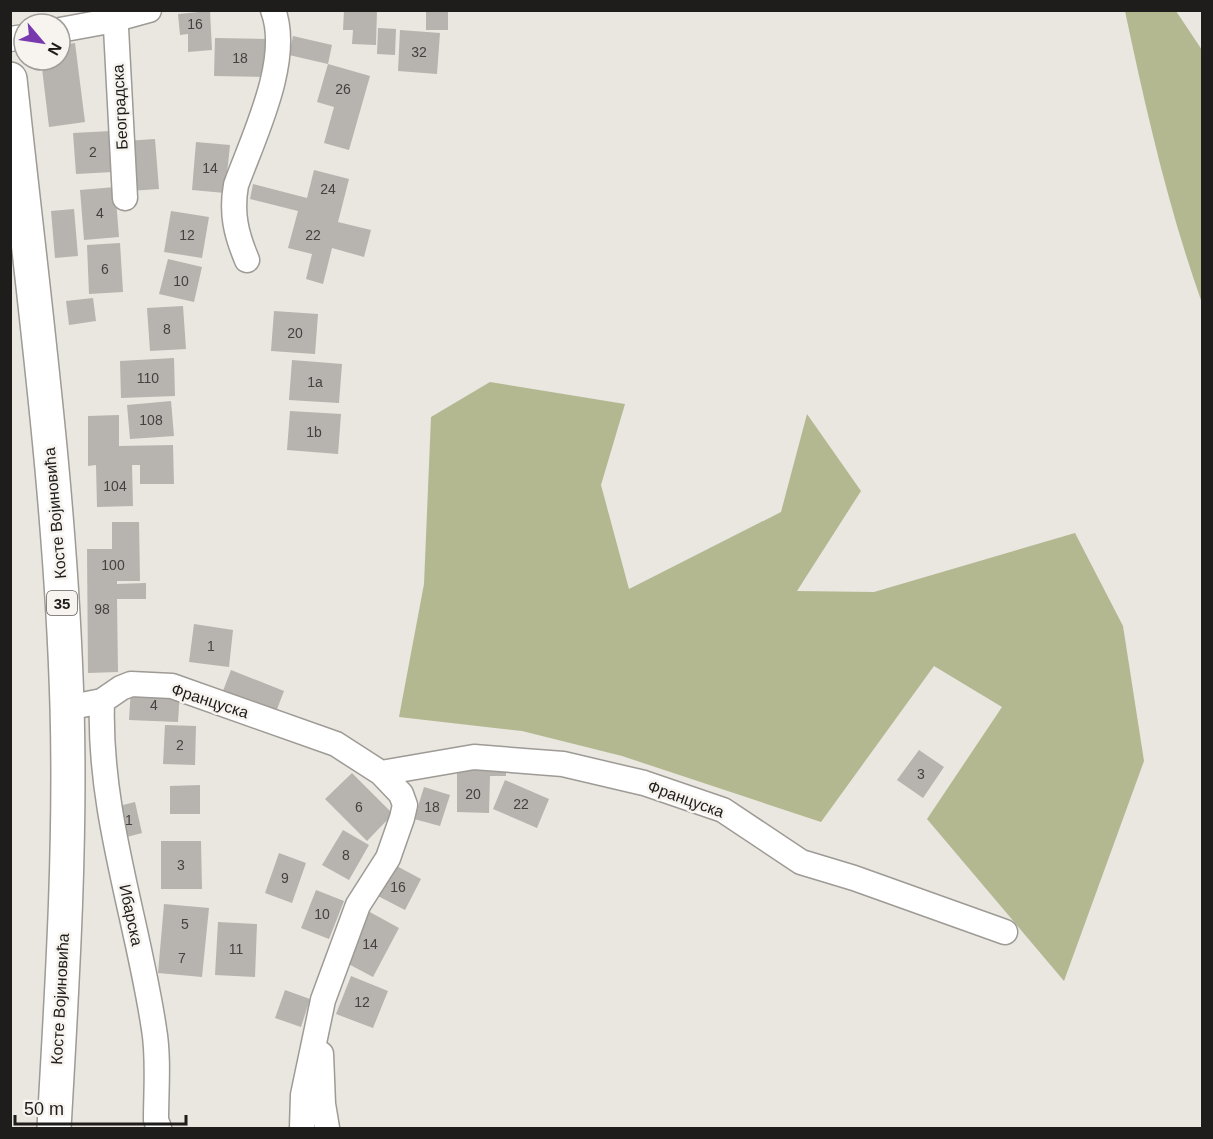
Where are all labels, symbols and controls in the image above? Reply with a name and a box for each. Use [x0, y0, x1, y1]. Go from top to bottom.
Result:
north arrow [12, 12, 72, 72]
house number: 16 [187, 16, 203, 32]
text: N [44, 40, 65, 58]
house number: 32 [411, 44, 427, 60]
house number: 18 [232, 50, 248, 66]
street label: Београдска [109, 64, 131, 150]
house number: 26 [335, 81, 351, 97]
house number: 2 [89, 144, 97, 160]
house number: 14 [202, 160, 218, 176]
house number: 24 [320, 181, 336, 197]
house number: 4 [96, 205, 104, 221]
house number: 12 [179, 227, 195, 243]
house number: 22 [305, 227, 321, 243]
house number: 6 [101, 261, 109, 277]
house number: 10 [173, 273, 189, 289]
house number: 8 [163, 321, 171, 337]
house number: 20 [287, 325, 303, 341]
house number: 110 [137, 370, 159, 386]
house number: 1a [307, 374, 323, 390]
house number: 108 [139, 412, 163, 428]
house number: 1b [306, 424, 322, 440]
street label: Косте Војиновића [41, 447, 69, 579]
house number: 104 [103, 478, 127, 494]
house number: 100 [101, 557, 125, 573]
road number: 35 [47, 591, 77, 615]
house number: 98 [94, 601, 110, 617]
house number: 1 [207, 638, 215, 654]
street label: Француска [169, 681, 251, 721]
house number: 4 [150, 697, 158, 713]
house number: 2 [176, 737, 184, 753]
house number: 3 [917, 766, 925, 782]
street label: Француска [645, 777, 727, 821]
house number: 20 [465, 786, 481, 802]
house number: 22 [513, 796, 529, 812]
house number: 6 [355, 799, 363, 815]
house number: 18 [424, 799, 440, 815]
house number: 1 [125, 812, 133, 828]
house number: 8 [342, 847, 350, 863]
house number: 3 [177, 857, 185, 873]
house number: 9 [281, 870, 289, 886]
house number: 16 [390, 879, 406, 895]
street label: Ибарска [116, 883, 146, 947]
house number: 10 [314, 906, 330, 922]
house number: 5 [181, 916, 189, 932]
street label: Косте Војиновића [48, 933, 72, 1065]
house number: 14 [362, 936, 378, 952]
house number: 11 [229, 941, 243, 957]
house number: 7 [178, 950, 186, 966]
house number: 12 [354, 994, 370, 1010]
scale bar [15, 1088, 186, 1126]
text: 50 m [24, 1099, 64, 1119]

